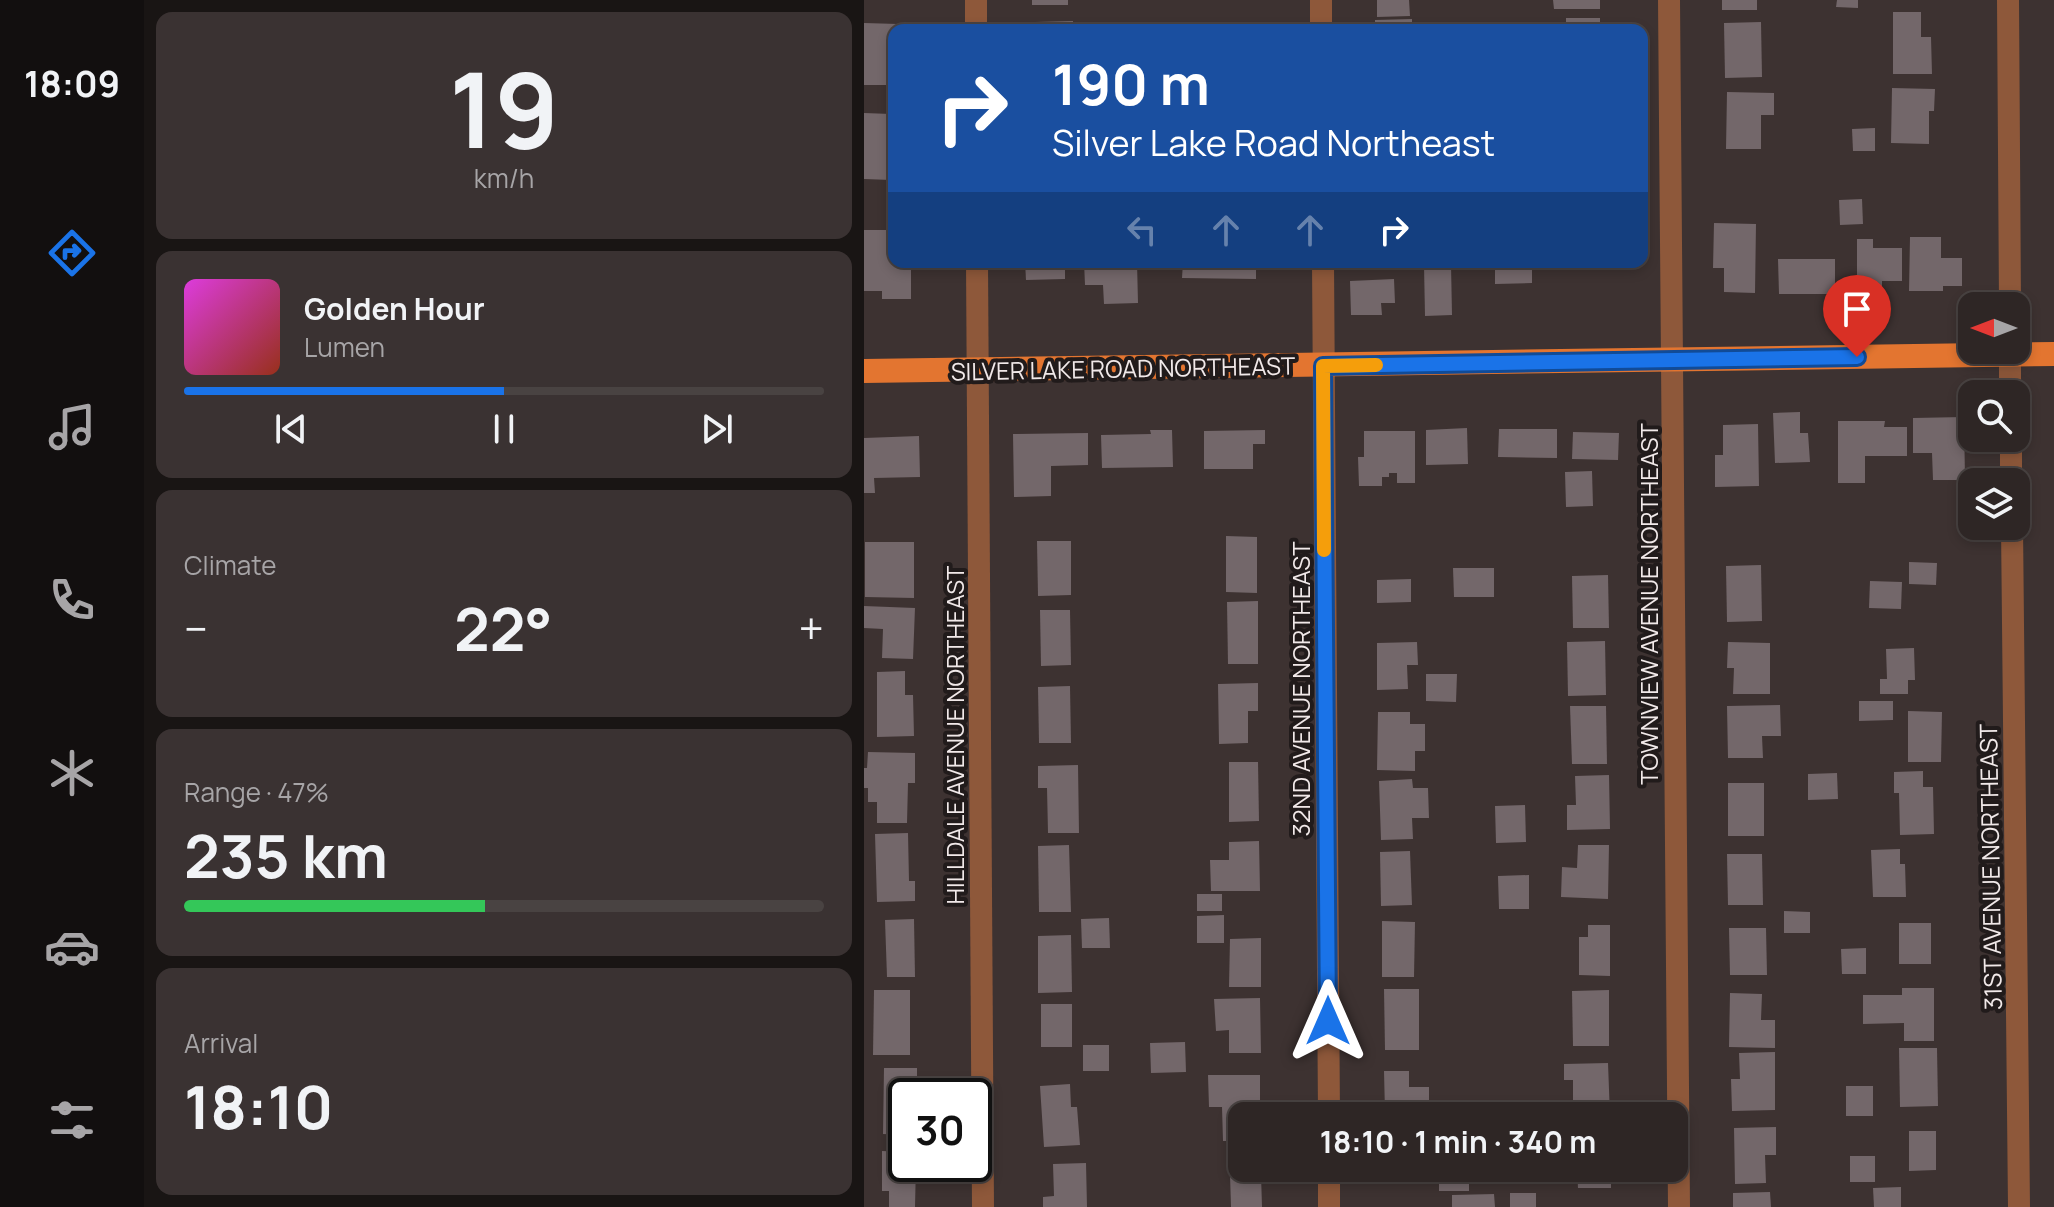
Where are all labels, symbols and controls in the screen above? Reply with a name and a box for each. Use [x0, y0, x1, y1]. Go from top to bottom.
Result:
text: 19 [449, 37, 559, 179]
text: 190 m [1052, 45, 1210, 122]
icon: right [920, 56, 1024, 160]
text: 18:09 [24, 59, 120, 108]
text: Silver Lake Road Northeast [1052, 118, 1495, 167]
text: km/h [474, 160, 534, 196]
icon: left [1120, 208, 1164, 252]
icon: ahead [1204, 208, 1248, 252]
icon: ahead [1288, 208, 1332, 252]
icon: right [1372, 208, 1416, 252]
icon: directions [44, 225, 100, 281]
pin [1823, 275, 1891, 357]
icon: arrive [1835, 287, 1879, 331]
text: Golden Hour [304, 288, 485, 329]
north arrow [1958, 292, 2030, 364]
map controls [1958, 292, 2030, 540]
text: Lumen [304, 329, 385, 365]
street label: SILVER LAKE ROAD NORTHEAST [951, 348, 1296, 388]
button: search [1958, 380, 2030, 452]
icon: music [44, 399, 100, 455]
icon: previous [269, 407, 313, 451]
icon: pause [482, 407, 526, 451]
icon: next [695, 407, 739, 451]
street label: TOWNVIEW AVENUE NORTHEAST [1632, 423, 1665, 785]
button: layers [1958, 468, 2030, 540]
street label: 32ND AVENUE NORTHEAST [1284, 541, 1317, 836]
text: Climate [184, 547, 276, 583]
street label: HILLDALE AVENUE NORTHEAST [938, 565, 971, 904]
icon: phone [44, 572, 100, 628]
text: 22° [454, 587, 552, 669]
text: − [184, 598, 208, 658]
text: + [799, 598, 824, 658]
street label: 31ST AVENUE NORTHEAST [1971, 723, 2009, 1011]
icon: climate [44, 745, 100, 801]
text: Range · 47% [184, 774, 329, 810]
text: 235 km [184, 814, 388, 896]
icon: car [44, 919, 100, 975]
position arrow [1286, 979, 1370, 1063]
text: Arrival [184, 1025, 258, 1061]
text: 18:10 [184, 1065, 333, 1147]
speed limit sign: 30 [888, 1078, 992, 1182]
icon: filters [44, 1092, 100, 1148]
text: 18:10 · 1 min · 340 m [1320, 1121, 1596, 1162]

